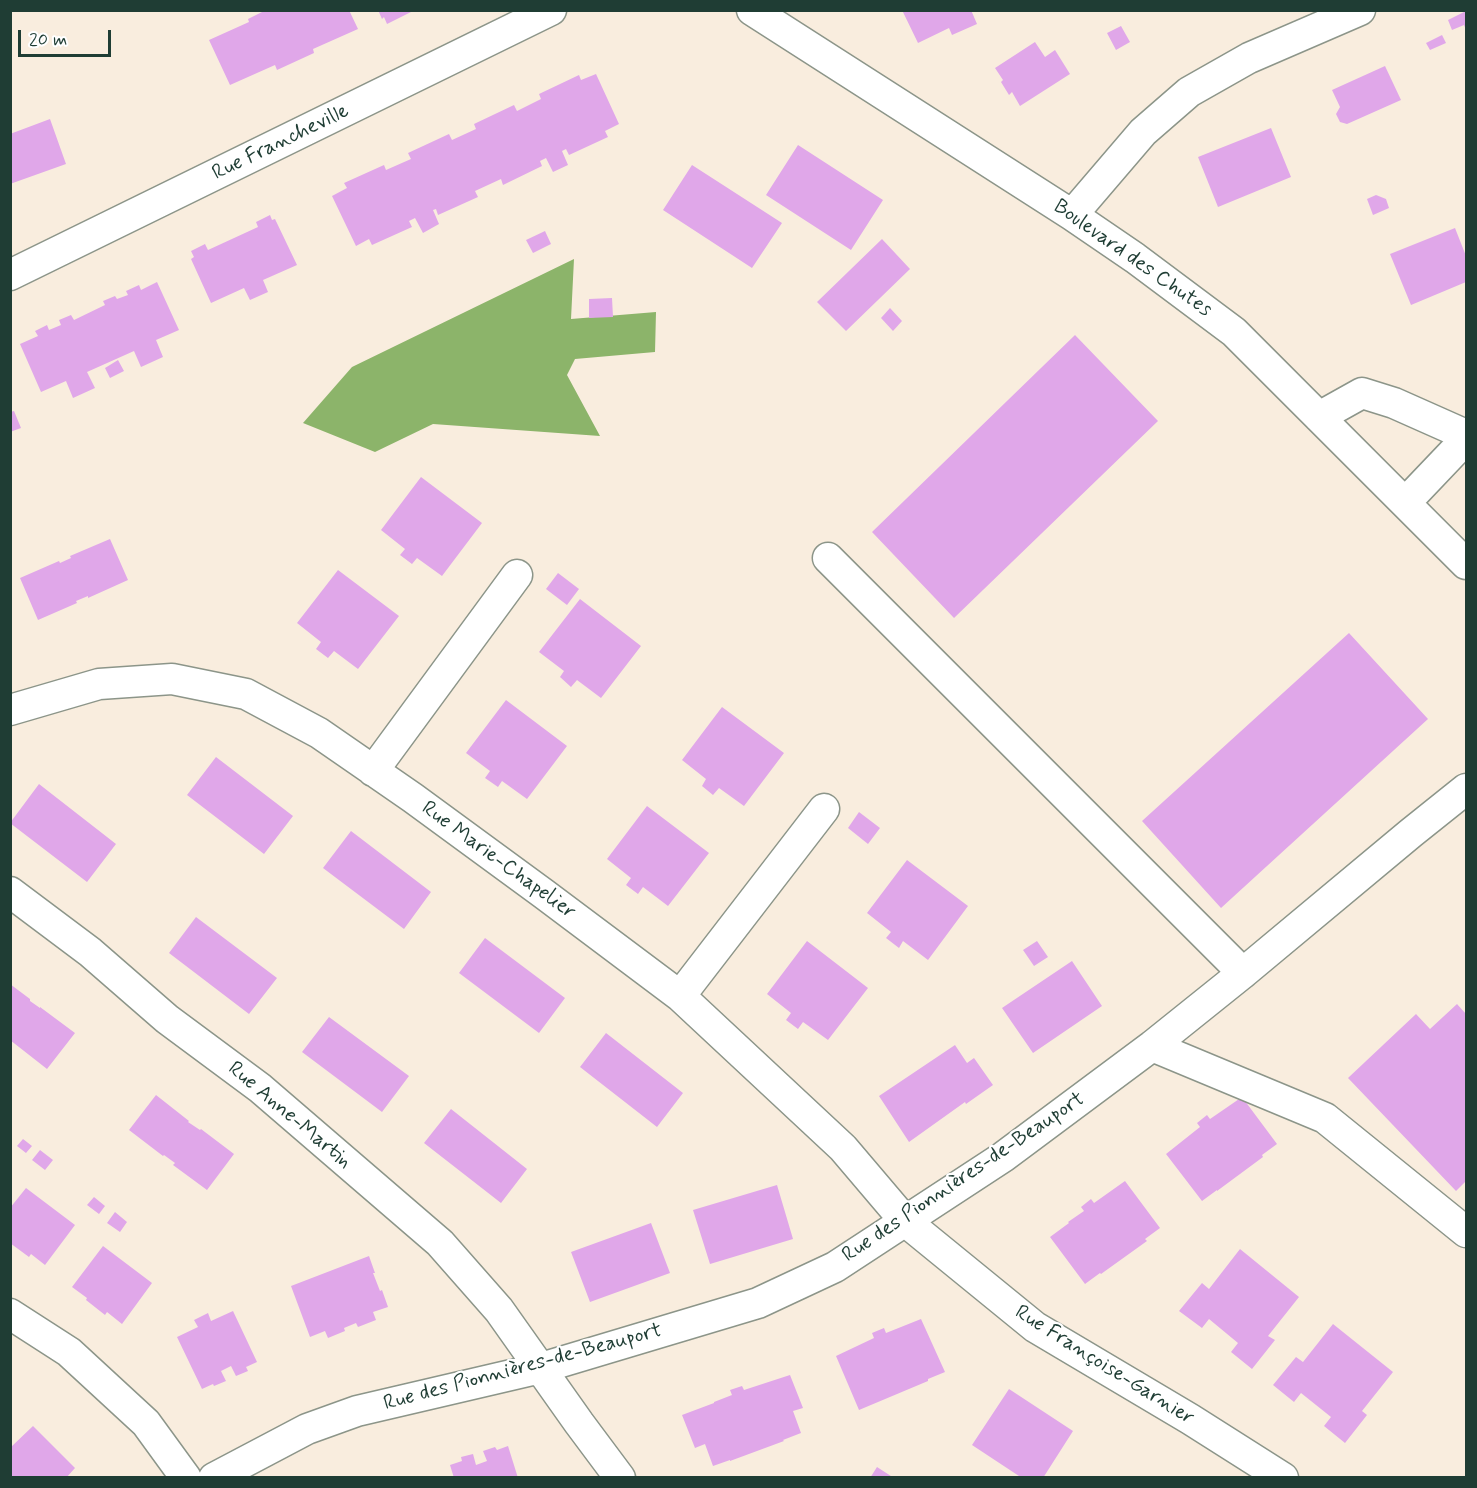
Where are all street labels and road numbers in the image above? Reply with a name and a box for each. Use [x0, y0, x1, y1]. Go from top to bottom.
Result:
street label: Rue Francheville [209, 99, 353, 187]
street label: Boulevard des Chutes [1048, 195, 1216, 323]
street label: Rue Marie-Chapelier [416, 796, 580, 926]
street label: Rue Anne-Martin [222, 1057, 356, 1175]
street label: Rue des Pionnières-de-Beauport [838, 1087, 1090, 1269]
street label: Rue Françoise-Garnier [1010, 1300, 1198, 1432]
street label: Rue des Pionnières-de-Beauport [381, 1319, 665, 1417]

